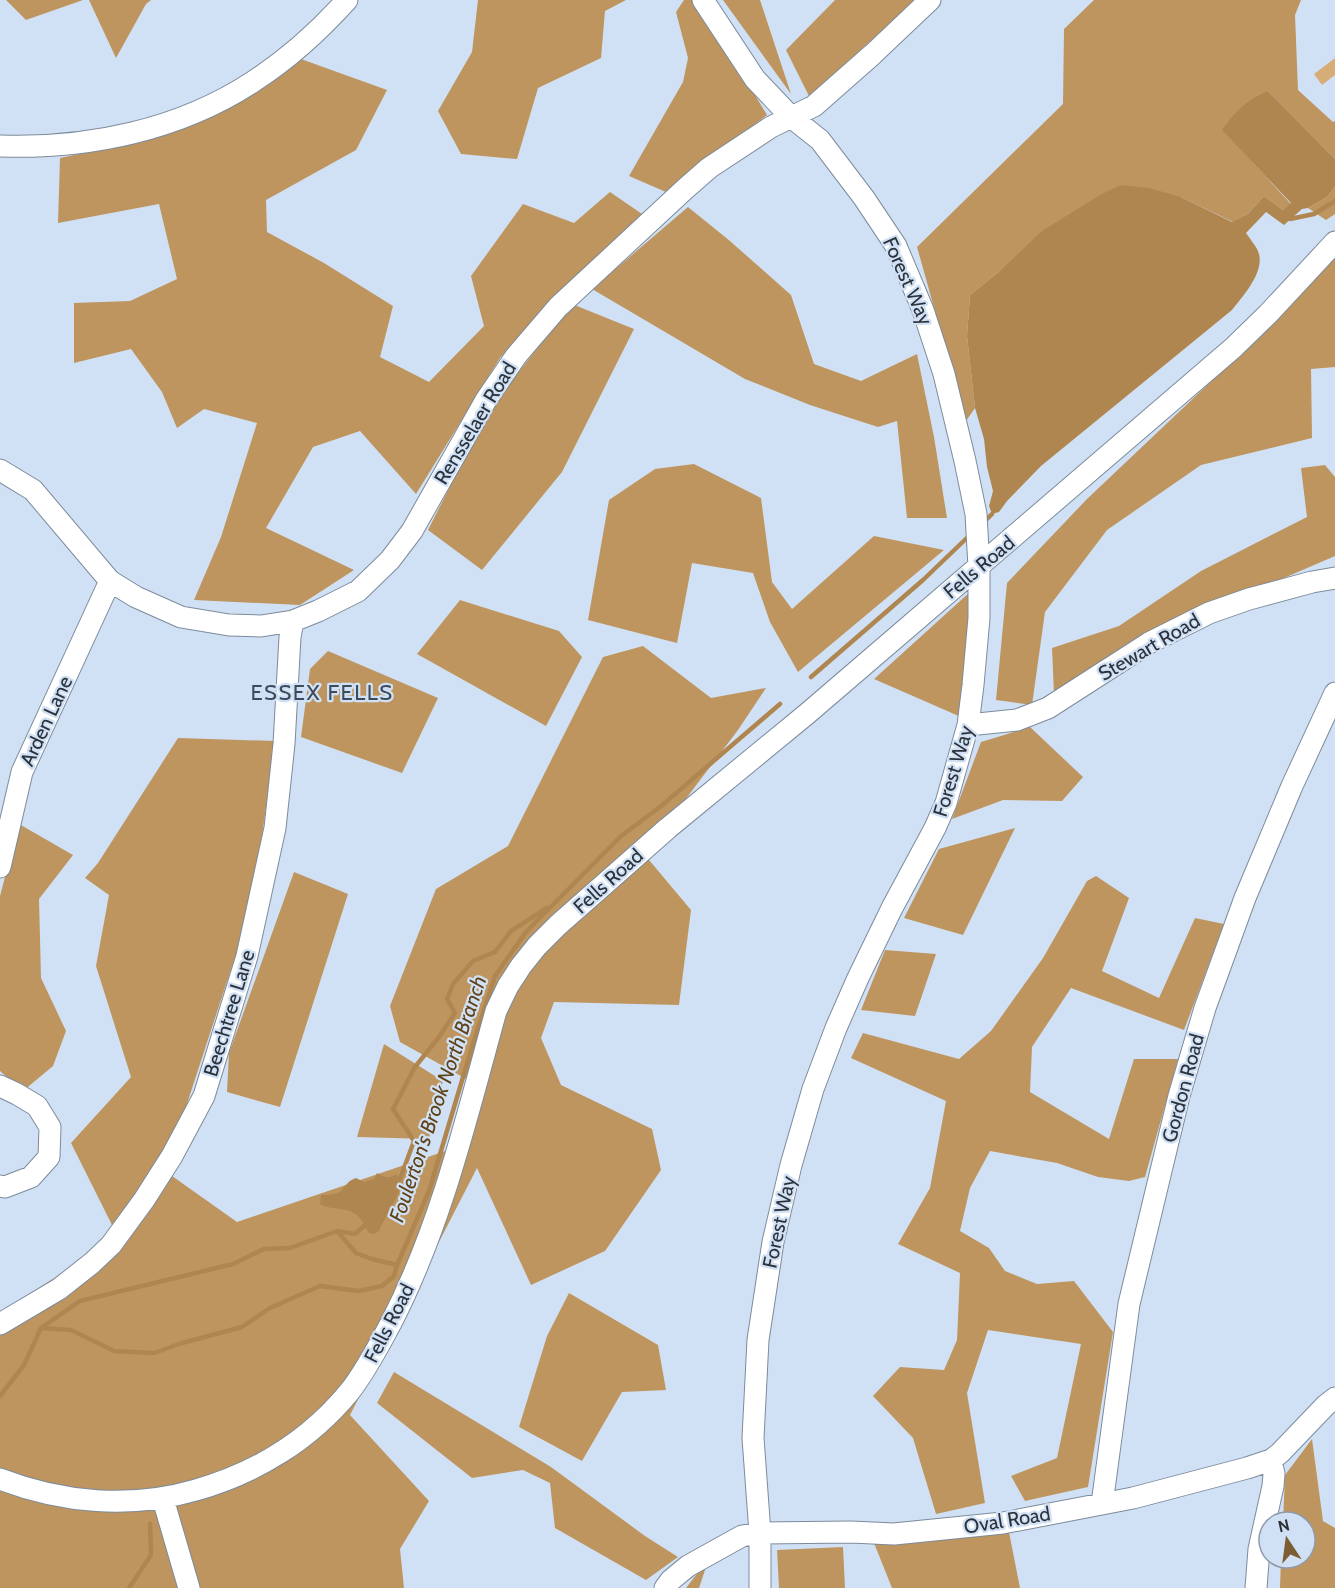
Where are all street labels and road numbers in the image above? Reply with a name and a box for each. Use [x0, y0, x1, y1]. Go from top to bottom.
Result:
street label: Forest Way [878, 233, 938, 329]
street label: Rensselaer Road [429, 357, 521, 489]
street label: Fells Road [939, 530, 1019, 604]
street label: Stewart Road [1094, 608, 1204, 686]
street label: Arden Lane [15, 672, 77, 770]
street label: Forest Way [928, 723, 978, 819]
street label: Fells Road [568, 844, 648, 918]
street label: Beechtree Lane [198, 947, 260, 1079]
street label: Gordon Road [1157, 1031, 1209, 1145]
street label: Forest Way [758, 1174, 800, 1270]
street label: Fells Road [359, 1279, 419, 1367]
street label: Oval Road [962, 1501, 1052, 1539]

